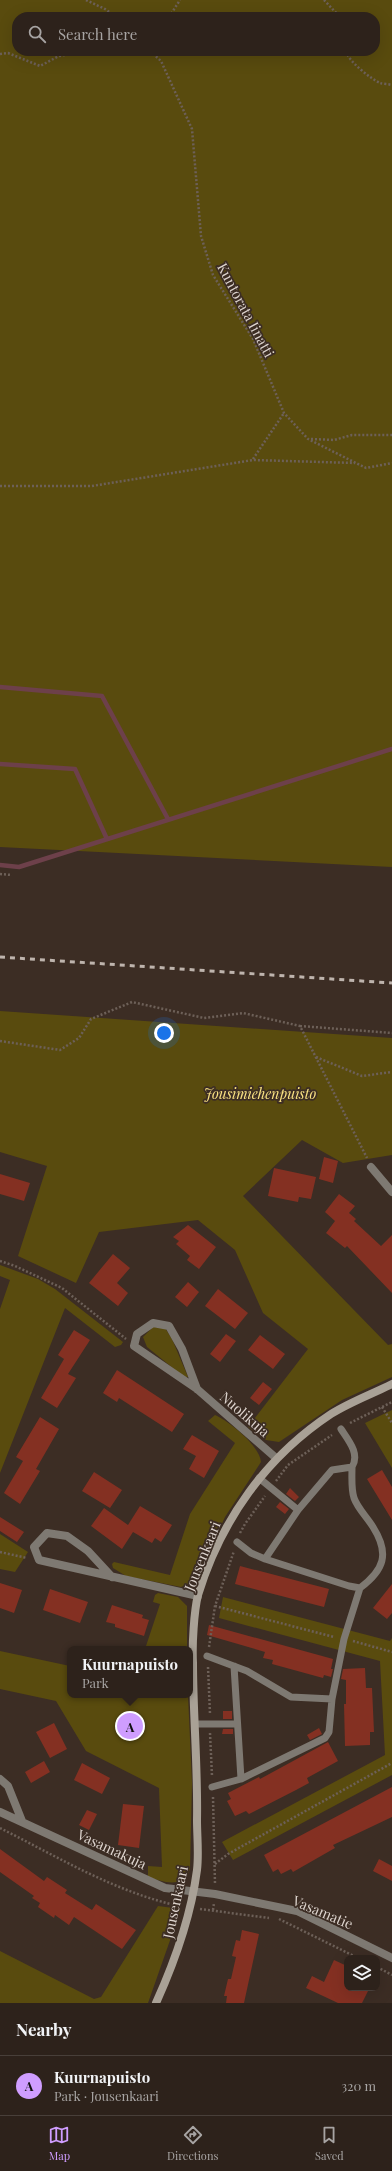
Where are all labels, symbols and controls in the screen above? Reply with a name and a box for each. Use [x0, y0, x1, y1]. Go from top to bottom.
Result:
search box [12, 12, 380, 56]
icon: search [26, 23, 48, 45]
text: Search here [58, 24, 137, 44]
street label: Kuntorata Iinatti [213, 259, 279, 361]
your location [154, 1023, 174, 1043]
park label: Jousimiehenpuisto [204, 1084, 316, 1103]
street label: Nuolikuja [216, 1387, 274, 1441]
street label: Jousenkaari [179, 1518, 225, 1595]
popup [67, 1646, 193, 1698]
text: Kuurnapuisto [82, 1654, 178, 1674]
text: Park [82, 1674, 109, 1691]
pin: A [117, 1711, 143, 1741]
street label: Vasamakuja [73, 1824, 150, 1873]
street label: Jousenkaari [158, 1864, 192, 1941]
street label: Vasamatie [289, 1890, 356, 1933]
map controls [344, 1955, 380, 1991]
button: layers [344, 1955, 380, 1991]
text: Nearby [16, 2018, 71, 2040]
text: Kuurnapuisto [54, 2067, 150, 2087]
text: A [25, 2077, 33, 2094]
text: 320 m [341, 2077, 376, 2094]
text: Park · Jousenkaari [54, 2087, 159, 2104]
tab: Map [48, 2124, 70, 2163]
tab: Directions [167, 2124, 218, 2163]
tab: Saved [315, 2124, 344, 2163]

